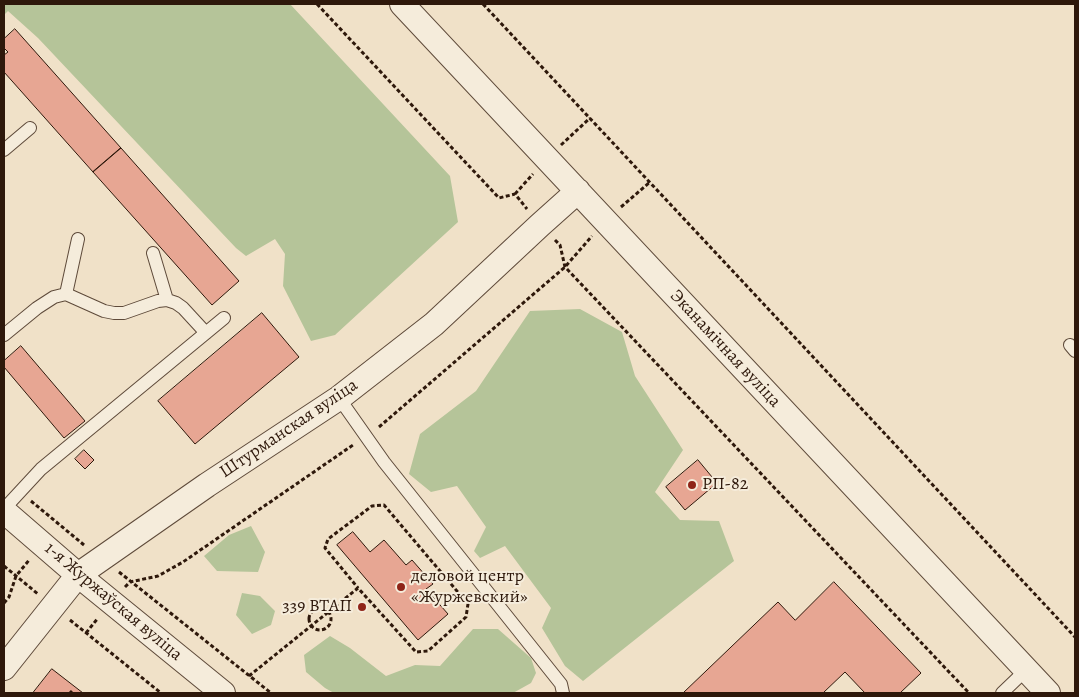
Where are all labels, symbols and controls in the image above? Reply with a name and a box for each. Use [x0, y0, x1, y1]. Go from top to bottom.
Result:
street label: Эканамічная вуліца [665, 286, 785, 412]
street label: Штурманская вуліца [216, 375, 362, 483]
place label: РП-82 [702, 474, 748, 496]
marker: РП-82 [686, 479, 698, 491]
street label: 1-я Журжаўская вуліца [40, 538, 186, 666]
place label: деловой центр «Журжевский» [411, 566, 528, 608]
marker: деловой центр «Журжевский» [395, 581, 407, 593]
place label: 339 ВТАП [282, 596, 352, 618]
marker: 339 ВТАП [356, 601, 368, 613]

